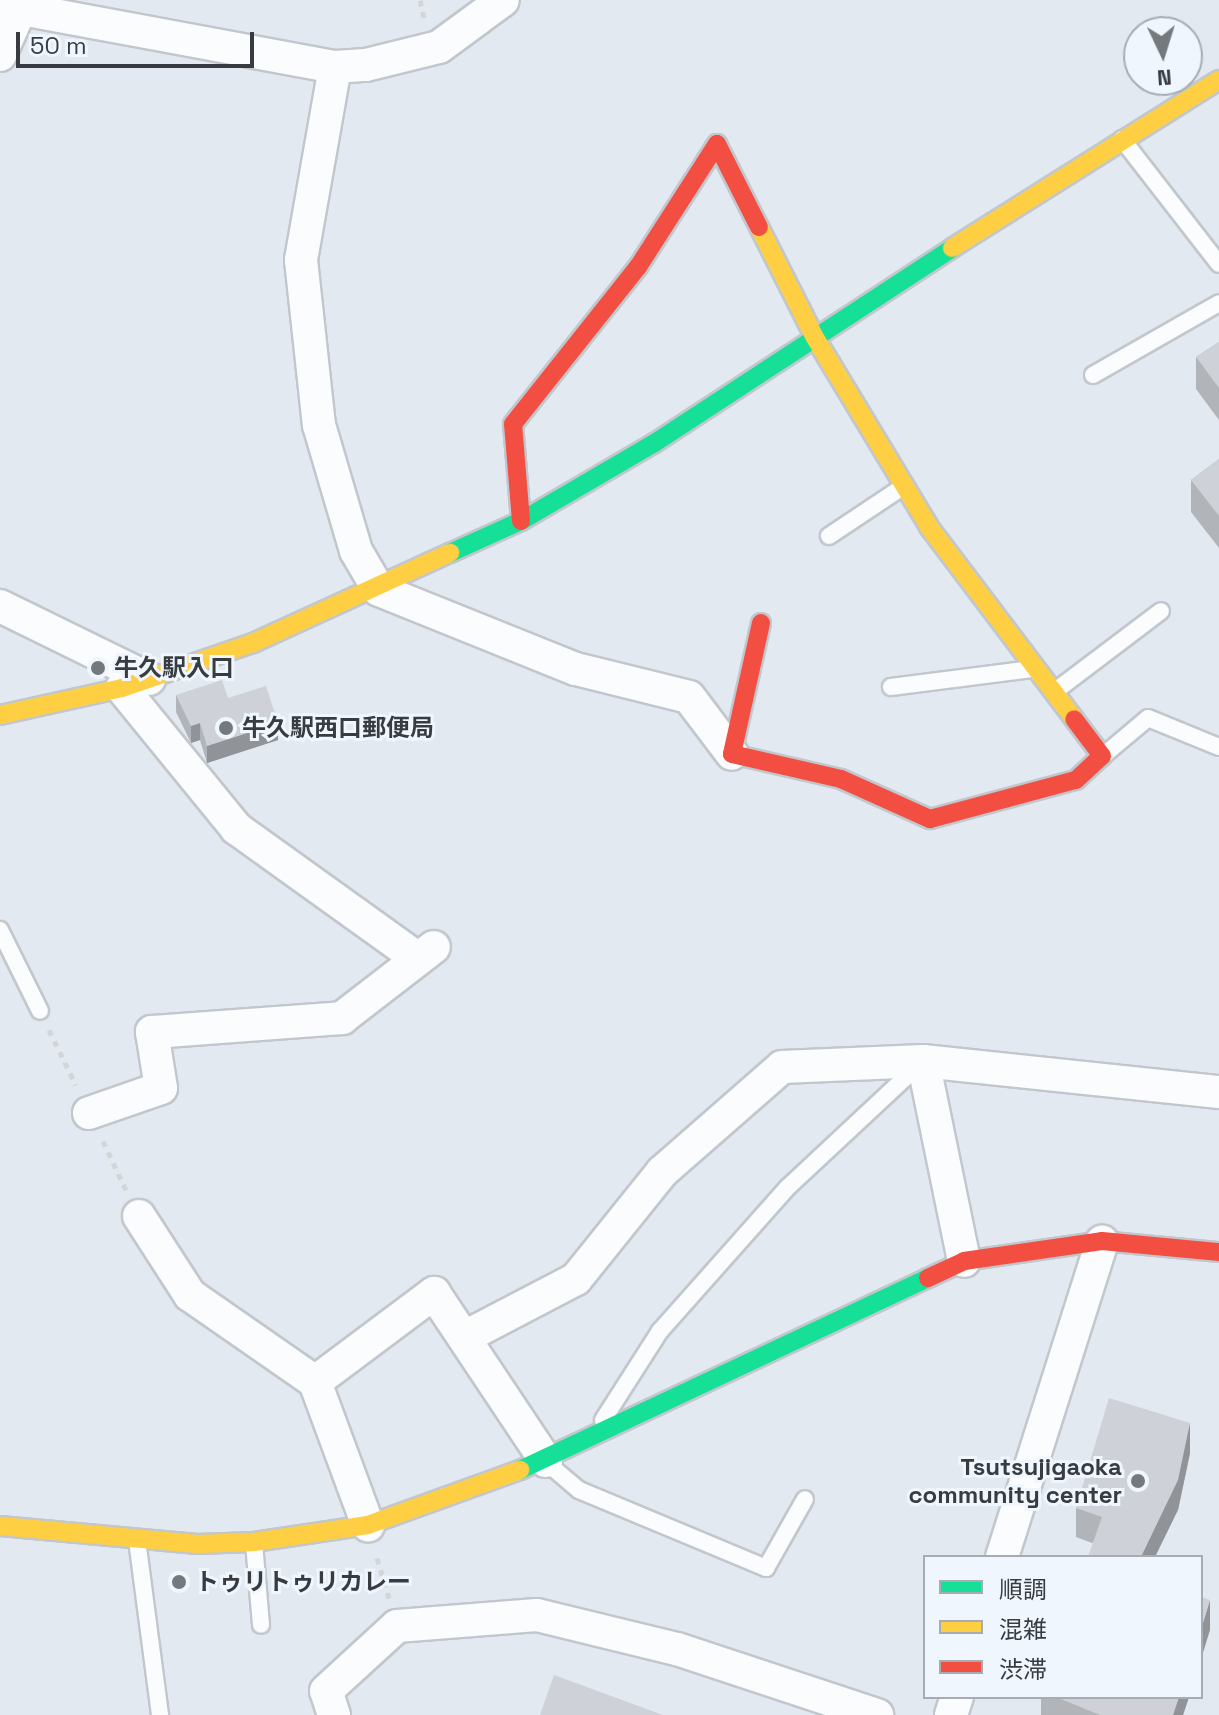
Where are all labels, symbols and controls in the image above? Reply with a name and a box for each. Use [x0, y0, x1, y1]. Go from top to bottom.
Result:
scale bar [20, 16, 258, 66]
north arrow [1123, 16, 1203, 96]
text: 50 m [30, 30, 87, 61]
text: N [1156, 63, 1173, 92]
place label: 牛久駅入口 [114, 654, 234, 682]
marker: 牛久駅入口 [89, 659, 107, 677]
place label: 牛久駅西口郵便局 [242, 714, 434, 742]
marker: 牛久駅西口郵便局 [217, 719, 235, 737]
place label: Tsutsujigaoka community center [908, 1453, 1122, 1509]
marker: Tsutsujigaoka community center [1129, 1472, 1147, 1490]
legend [923, 1555, 1203, 1699]
place label: トゥリトゥリカレー [195, 1568, 411, 1596]
marker: トゥリトゥリカレー [170, 1573, 188, 1591]
text: 順調 [999, 1574, 1047, 1605]
text: 混雑 [999, 1614, 1047, 1645]
text: 渋滞 [999, 1654, 1047, 1685]

